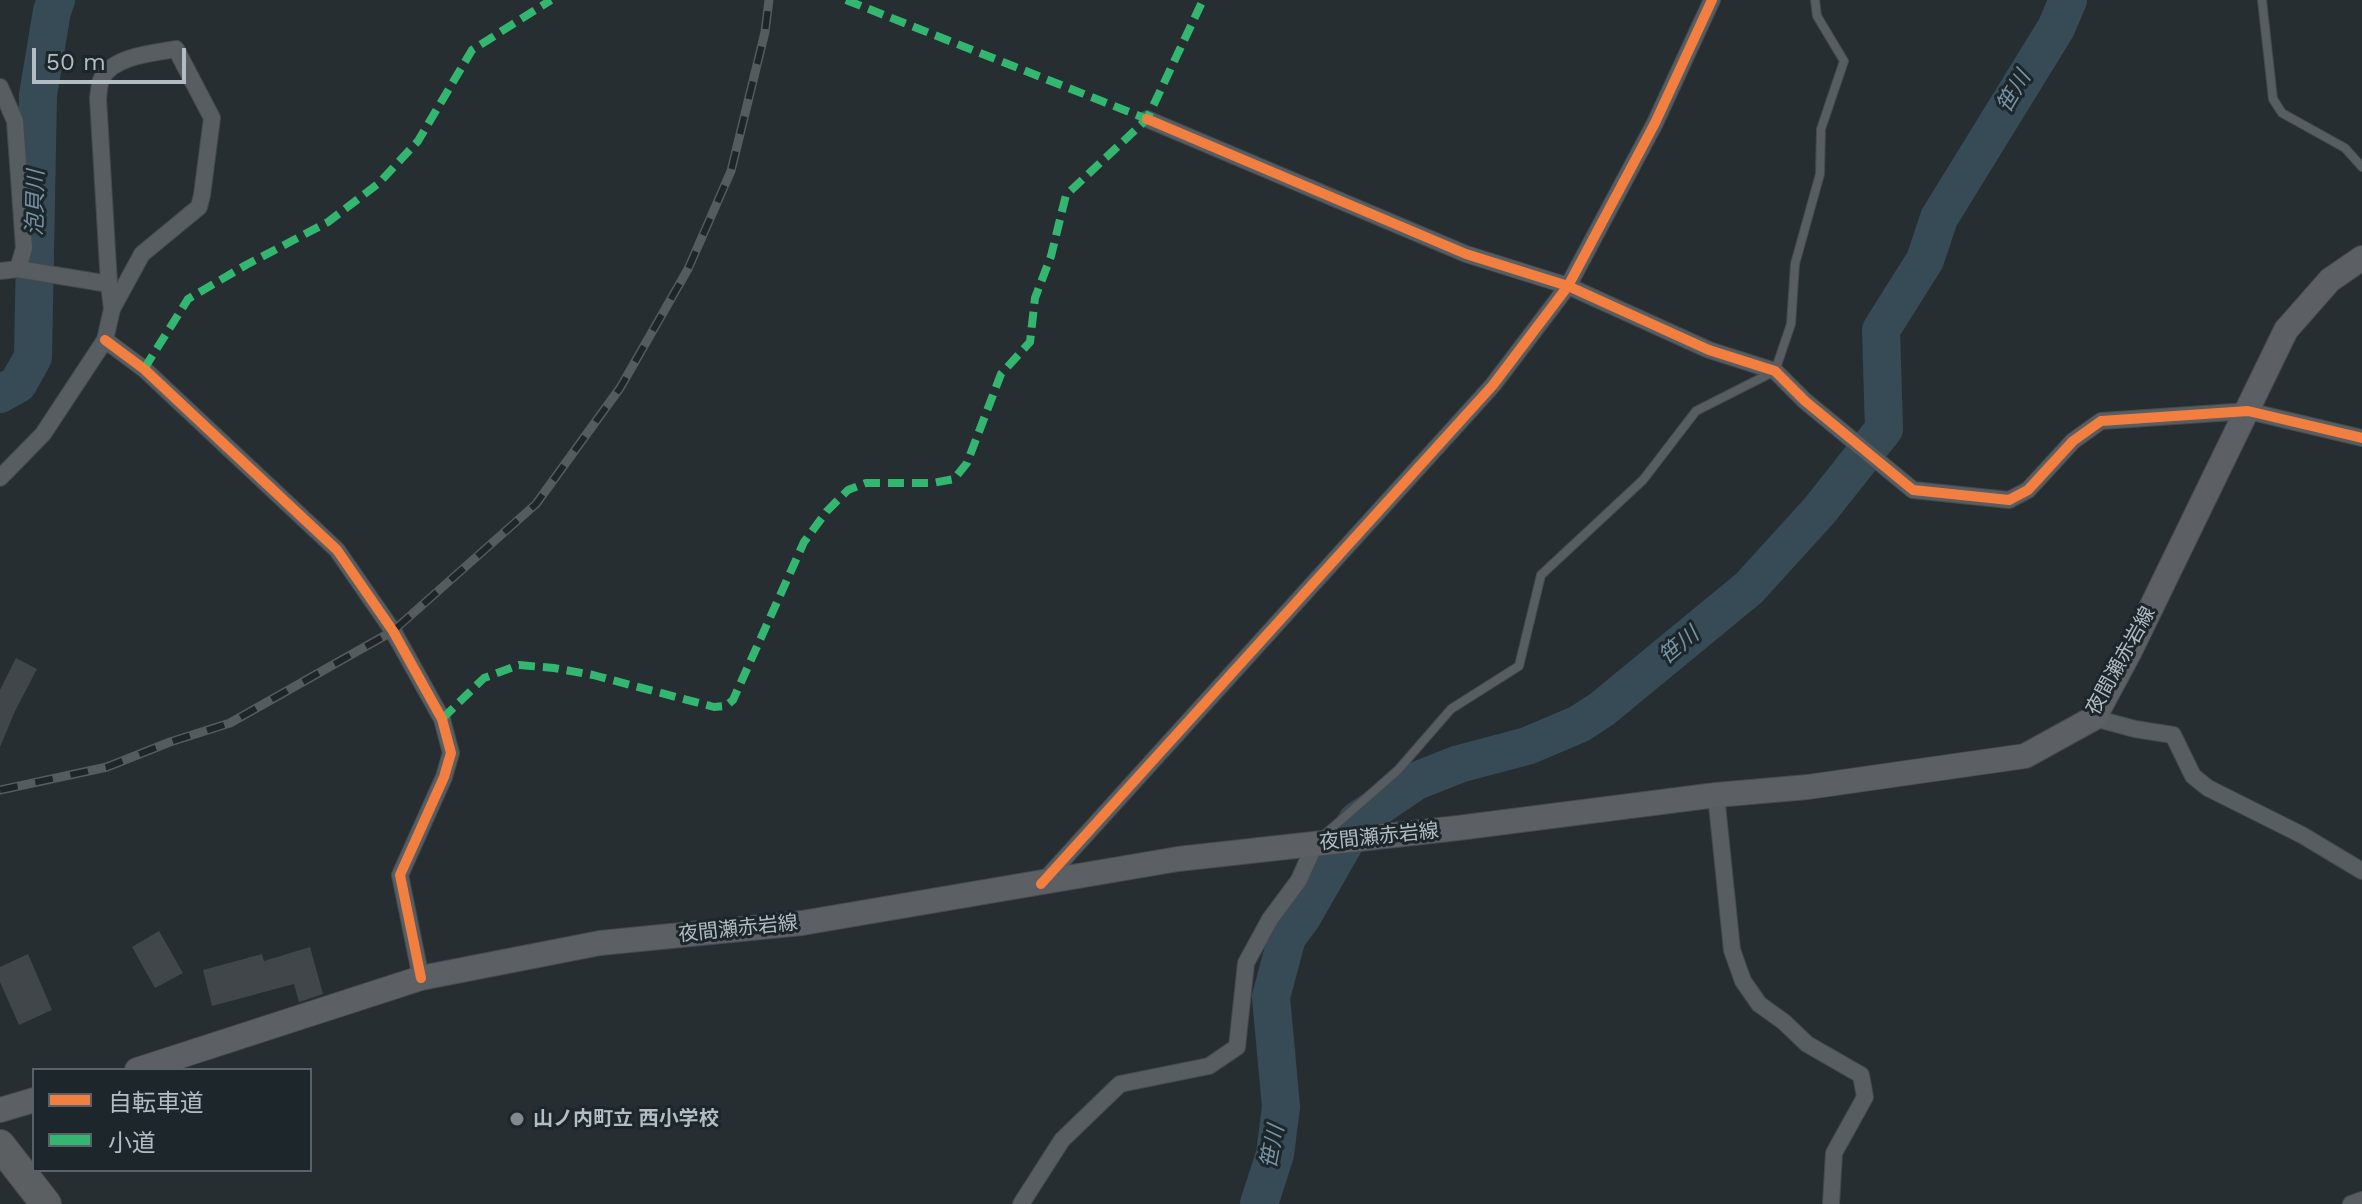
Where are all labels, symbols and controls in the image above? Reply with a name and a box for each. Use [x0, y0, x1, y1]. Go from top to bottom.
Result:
scale bar [36, 32, 190, 82]
text: 50 m [46, 48, 106, 76]
water label: 笹川 [1991, 66, 2037, 118]
water label: 泡貝川 [22, 170, 50, 236]
street label: 夜間瀬赤岩線 [2081, 603, 2161, 719]
water label: 笹川 [1654, 622, 1704, 670]
street label: 夜間瀬赤岩線 [1318, 819, 1440, 855]
street label: 夜間瀬赤岩線 [677, 911, 799, 947]
legend [32, 1068, 312, 1172]
text: 自転車道 [108, 1089, 204, 1117]
place label: 山ノ内町立 西小学校 [533, 1107, 719, 1131]
marker: 山ノ内町立 西小学校 [508, 1110, 526, 1128]
water label: 笹川 [1256, 1123, 1290, 1171]
text: 小道 [108, 1129, 156, 1157]

